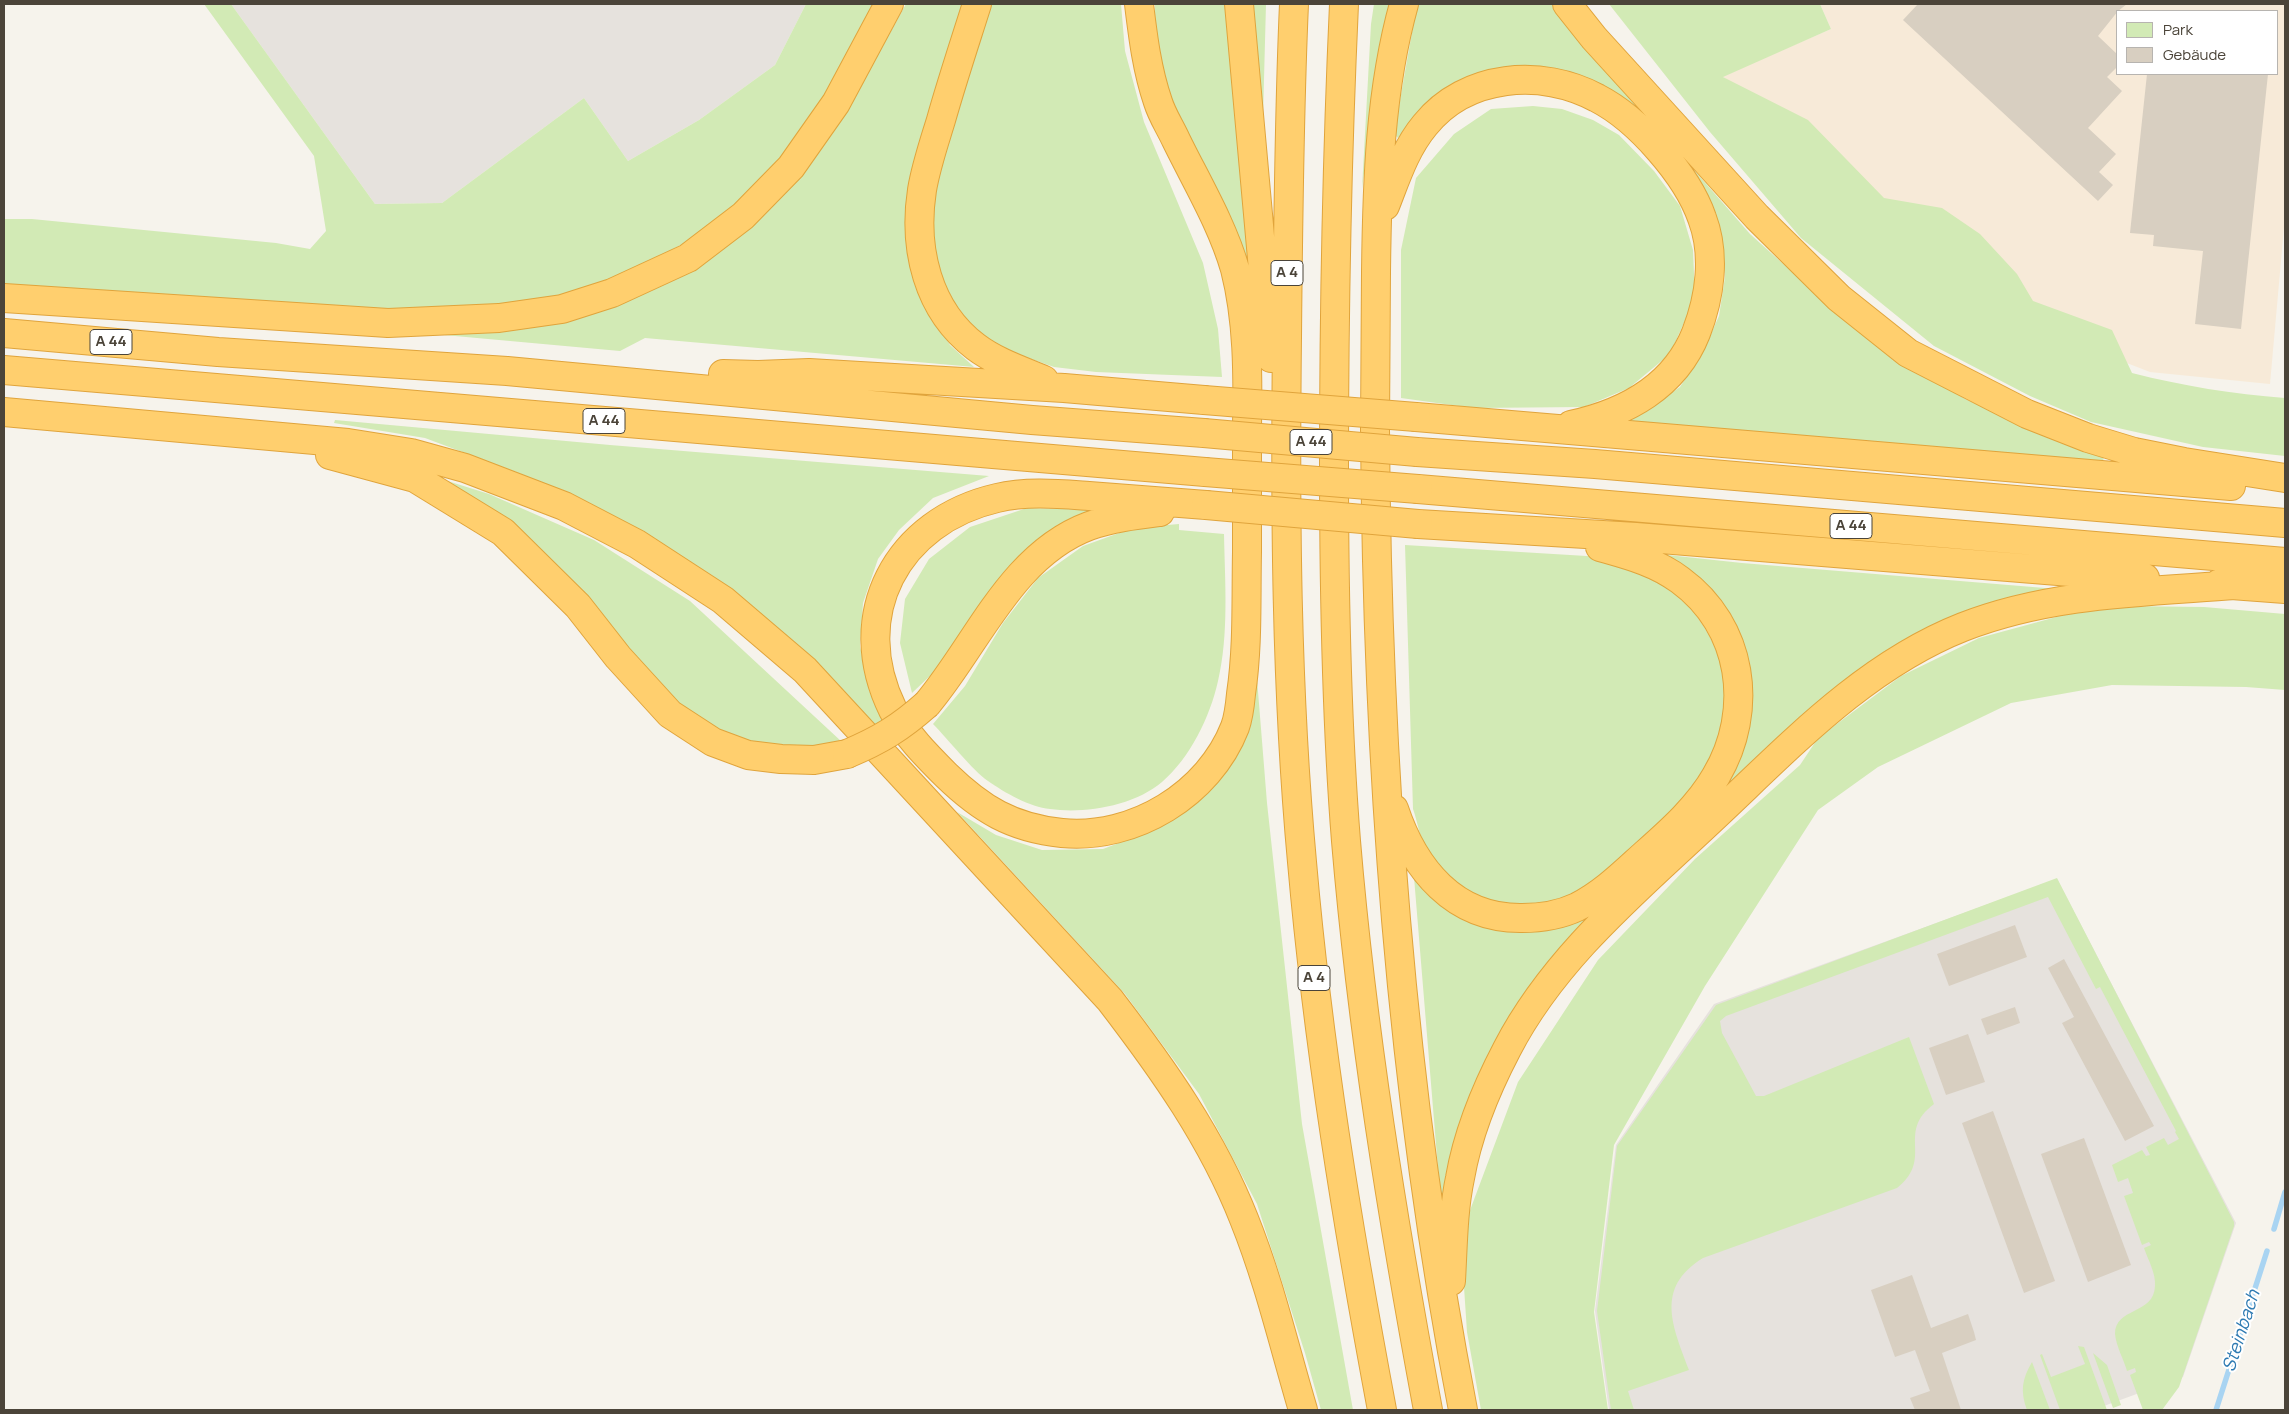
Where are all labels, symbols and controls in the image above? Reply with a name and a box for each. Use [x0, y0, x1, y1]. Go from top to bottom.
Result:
legend [2116, 10, 2279, 75]
text: Park [2163, 19, 2193, 40]
text: Gebäude [2163, 44, 2226, 65]
road number: A 4 [1271, 260, 1303, 286]
road number: A 44 [90, 330, 132, 354]
road number: A 44 [583, 408, 625, 434]
road number: A 44 [1290, 430, 1332, 454]
road number: A 44 [1830, 514, 1872, 538]
road number: A 4 [1298, 966, 1330, 990]
water label: Steinbach [2219, 1287, 2265, 1375]

